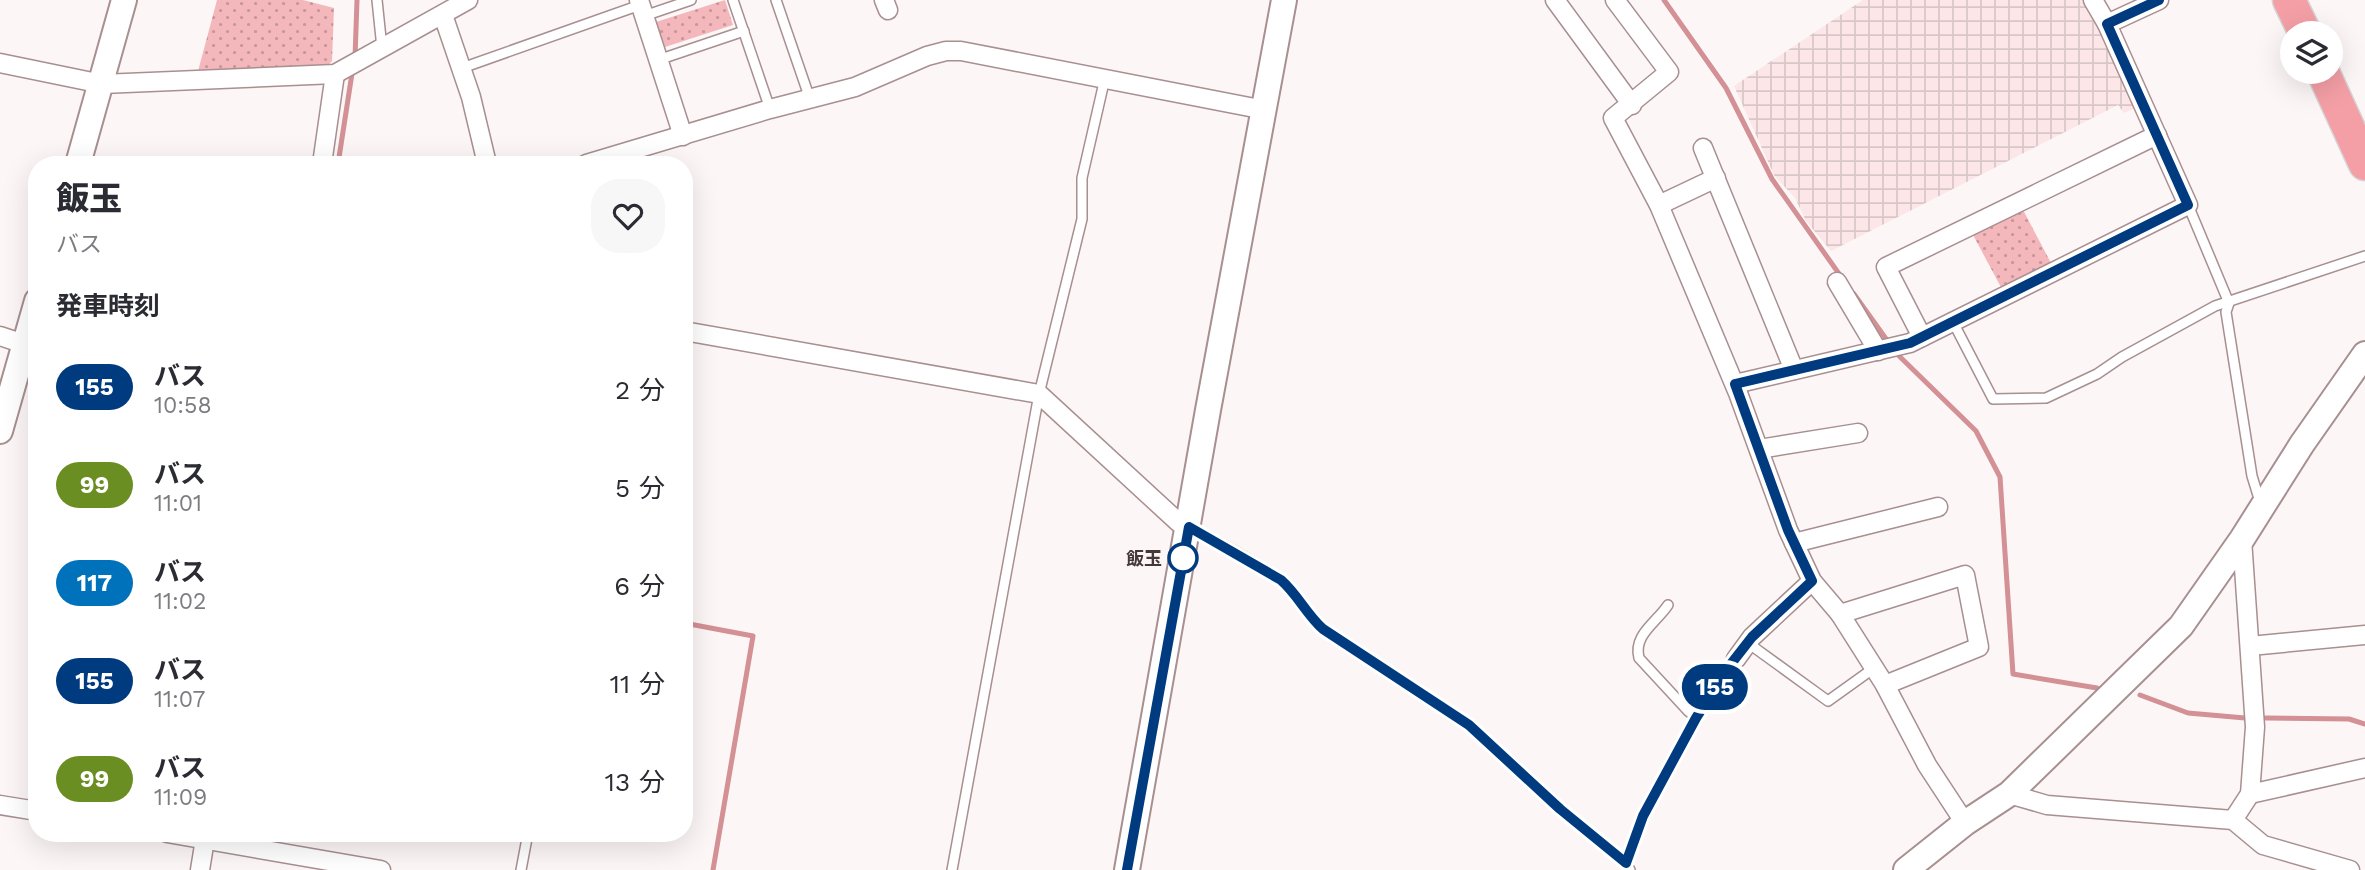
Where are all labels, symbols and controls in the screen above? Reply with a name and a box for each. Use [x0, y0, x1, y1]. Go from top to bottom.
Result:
map controls [2280, 21, 2343, 84]
button: layers [2280, 21, 2343, 84]
text: 飯玉 [56, 179, 122, 218]
button: heart [591, 179, 665, 253]
text: バス [56, 231, 102, 258]
text: 発車時刻 [56, 291, 160, 321]
text: バス [154, 361, 206, 391]
text: 155 [75, 373, 114, 401]
text: 2 分 [615, 375, 665, 405]
text: 10:58 [154, 392, 212, 419]
text: バス [154, 459, 206, 489]
text: 99 [80, 471, 109, 499]
text: 5 分 [615, 473, 665, 503]
text: 11:01 [154, 490, 202, 517]
marker: 飯玉 [1168, 543, 1198, 573]
place label: 飯玉 [1126, 548, 1162, 569]
text: バス [154, 557, 206, 587]
text: 117 [77, 569, 112, 597]
text: 6 分 [614, 571, 665, 601]
text: 11:02 [154, 588, 206, 615]
text: バス [154, 655, 206, 685]
line badge: 155 [1675, 664, 1755, 710]
text: 155 [75, 667, 114, 695]
text: 11 分 [610, 669, 665, 699]
text: 155 [1696, 673, 1734, 701]
text: 11:07 [154, 686, 206, 713]
text: バス [154, 753, 206, 783]
text: 99 [80, 765, 109, 793]
text: 13 分 [605, 767, 665, 797]
text: 11:09 [154, 784, 207, 811]

